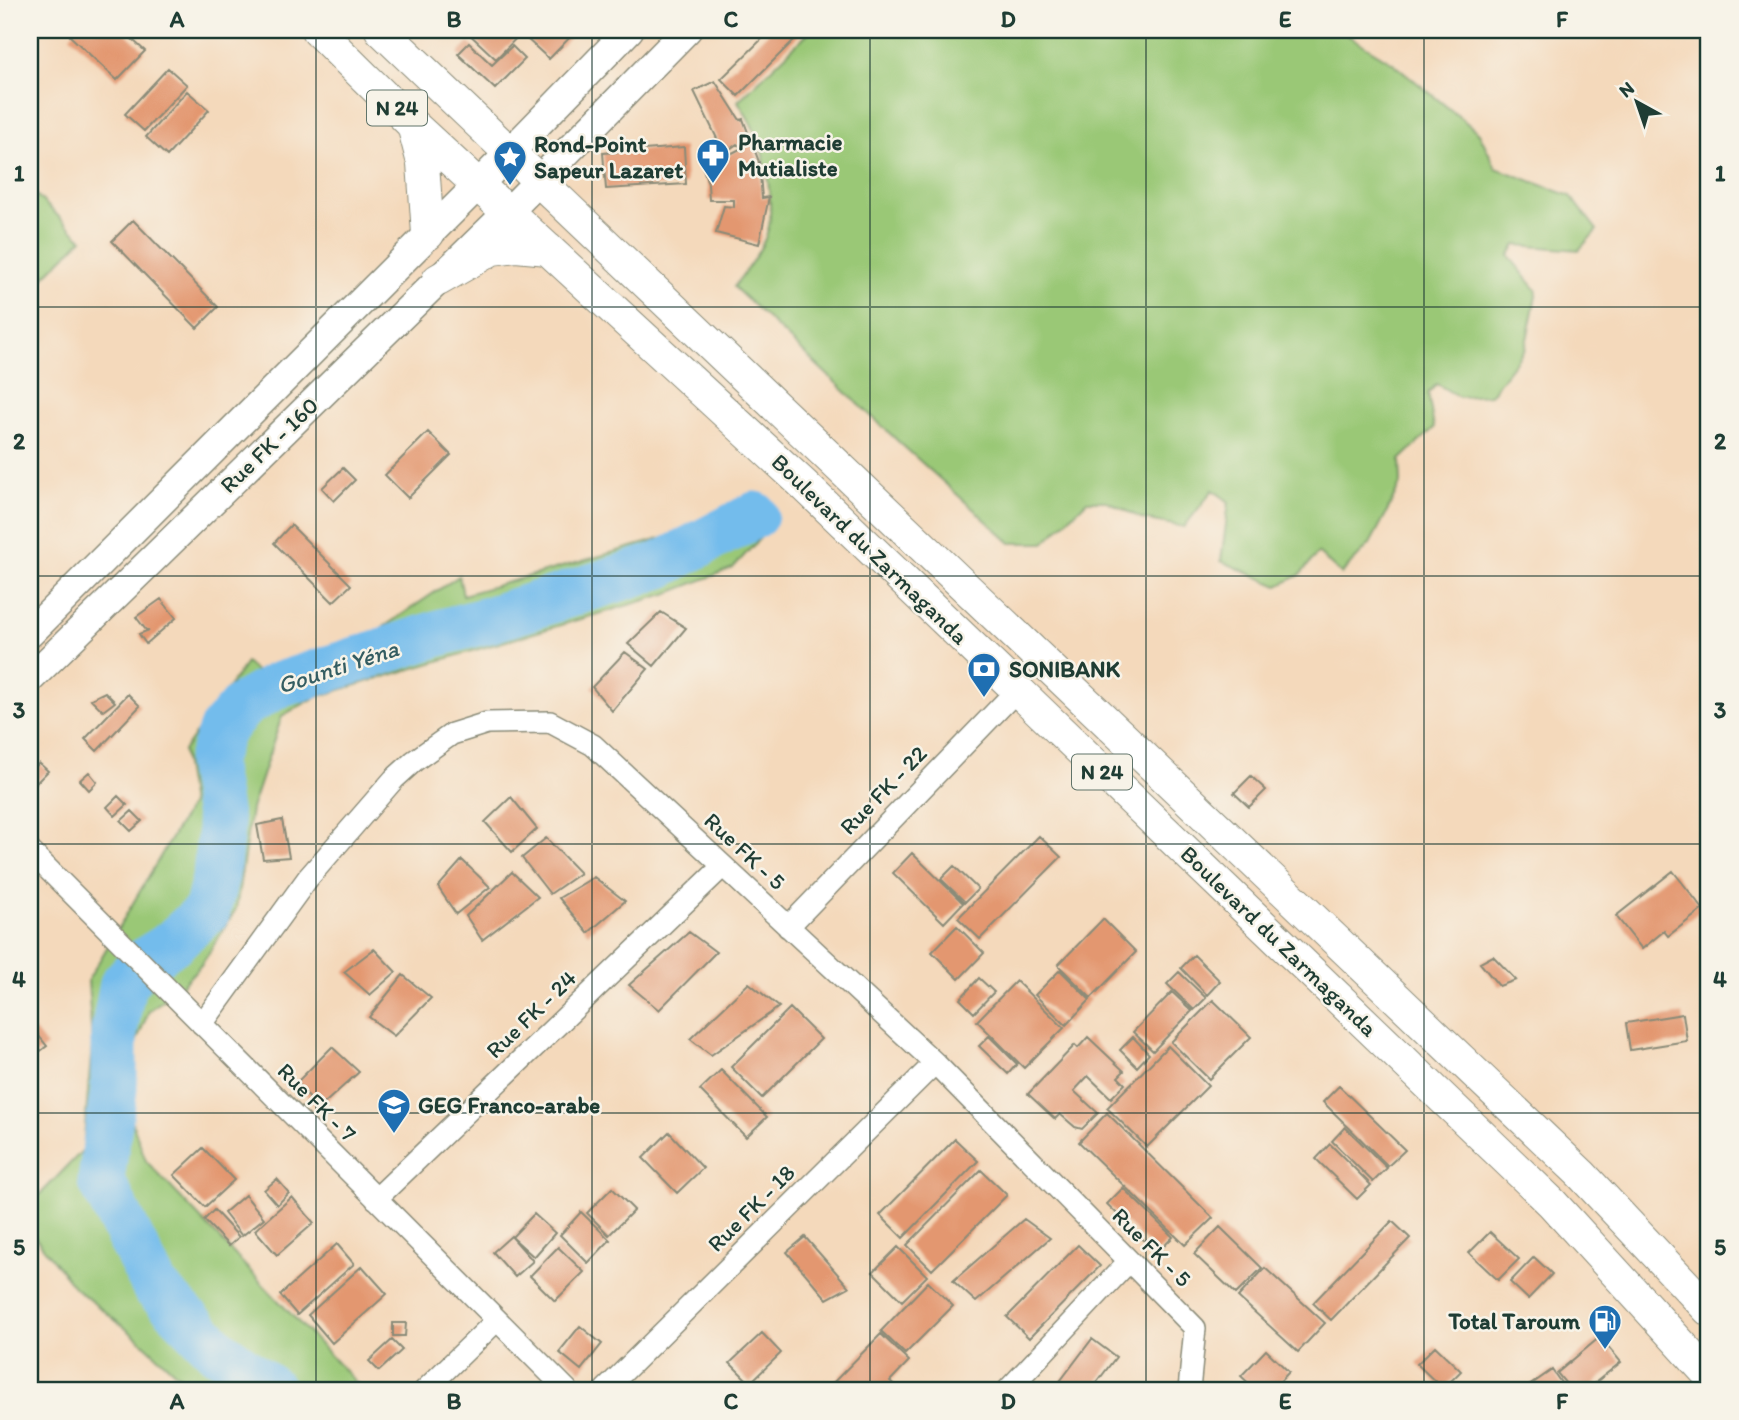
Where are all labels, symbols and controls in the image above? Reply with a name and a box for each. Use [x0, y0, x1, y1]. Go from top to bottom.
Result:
text: A [169, 5, 185, 33]
text: B [447, 5, 462, 33]
text: C [724, 5, 739, 33]
text: D [1000, 5, 1016, 33]
text: E [1279, 5, 1292, 33]
text: F [1556, 5, 1569, 33]
north arrow [1602, 66, 1672, 136]
text: N [1614, 76, 1639, 102]
road number: N 24 [367, 90, 427, 126]
place label: Pharmacie Mutialiste [738, 128, 842, 182]
place label: Rond-Point Sapeur Lazaret [534, 130, 683, 184]
pharmacy icon: Pharmacie Mutialiste [694, 136, 732, 185]
place icon: Rond-Point Sapeur Lazaret [491, 138, 529, 187]
text: 1 [14, 159, 25, 187]
text: 1 [1715, 159, 1726, 187]
street label: Rue FK - 160 [214, 391, 324, 499]
text: 2 [13, 427, 26, 455]
text: 2 [1714, 427, 1727, 455]
street label: Boulevard du Zarmaganda [766, 448, 974, 650]
water label: Gounti Yéna [274, 633, 403, 700]
bank icon: SONIBANK [965, 650, 1003, 699]
place label: SONIBANK [1009, 655, 1120, 683]
text: 3 [13, 696, 26, 724]
text: 3 [1714, 696, 1727, 724]
street label: Rue FK - 22 [834, 740, 932, 840]
road number: N 24 [1072, 754, 1132, 790]
street label: Rue FK - 5 [699, 806, 791, 896]
street label: Boulevard du Zarmaganda [1175, 840, 1383, 1042]
street label: Rue FK - 24 [480, 964, 582, 1064]
text: 4 [12, 965, 26, 993]
text: 4 [1713, 965, 1727, 993]
street label: Rue FK - 7 [272, 1057, 362, 1147]
school or university icon: GEG Franco-arabe [375, 1086, 413, 1135]
place label: GEG Franco-arabe [418, 1091, 600, 1119]
street label: Rue FK - 18 [701, 1158, 801, 1258]
street label: Rue FK - 5 [1106, 1201, 1198, 1293]
text: 5 [13, 1233, 25, 1261]
text: 5 [1714, 1233, 1726, 1261]
fuel station icon: Total Taroum [1586, 1302, 1624, 1351]
place label: Total Taroum [1447, 1307, 1581, 1335]
text: A [169, 1387, 185, 1415]
text: B [447, 1387, 462, 1415]
text: C [724, 1387, 739, 1415]
text: D [1000, 1387, 1016, 1415]
text: E [1279, 1387, 1292, 1415]
text: F [1556, 1387, 1569, 1415]

